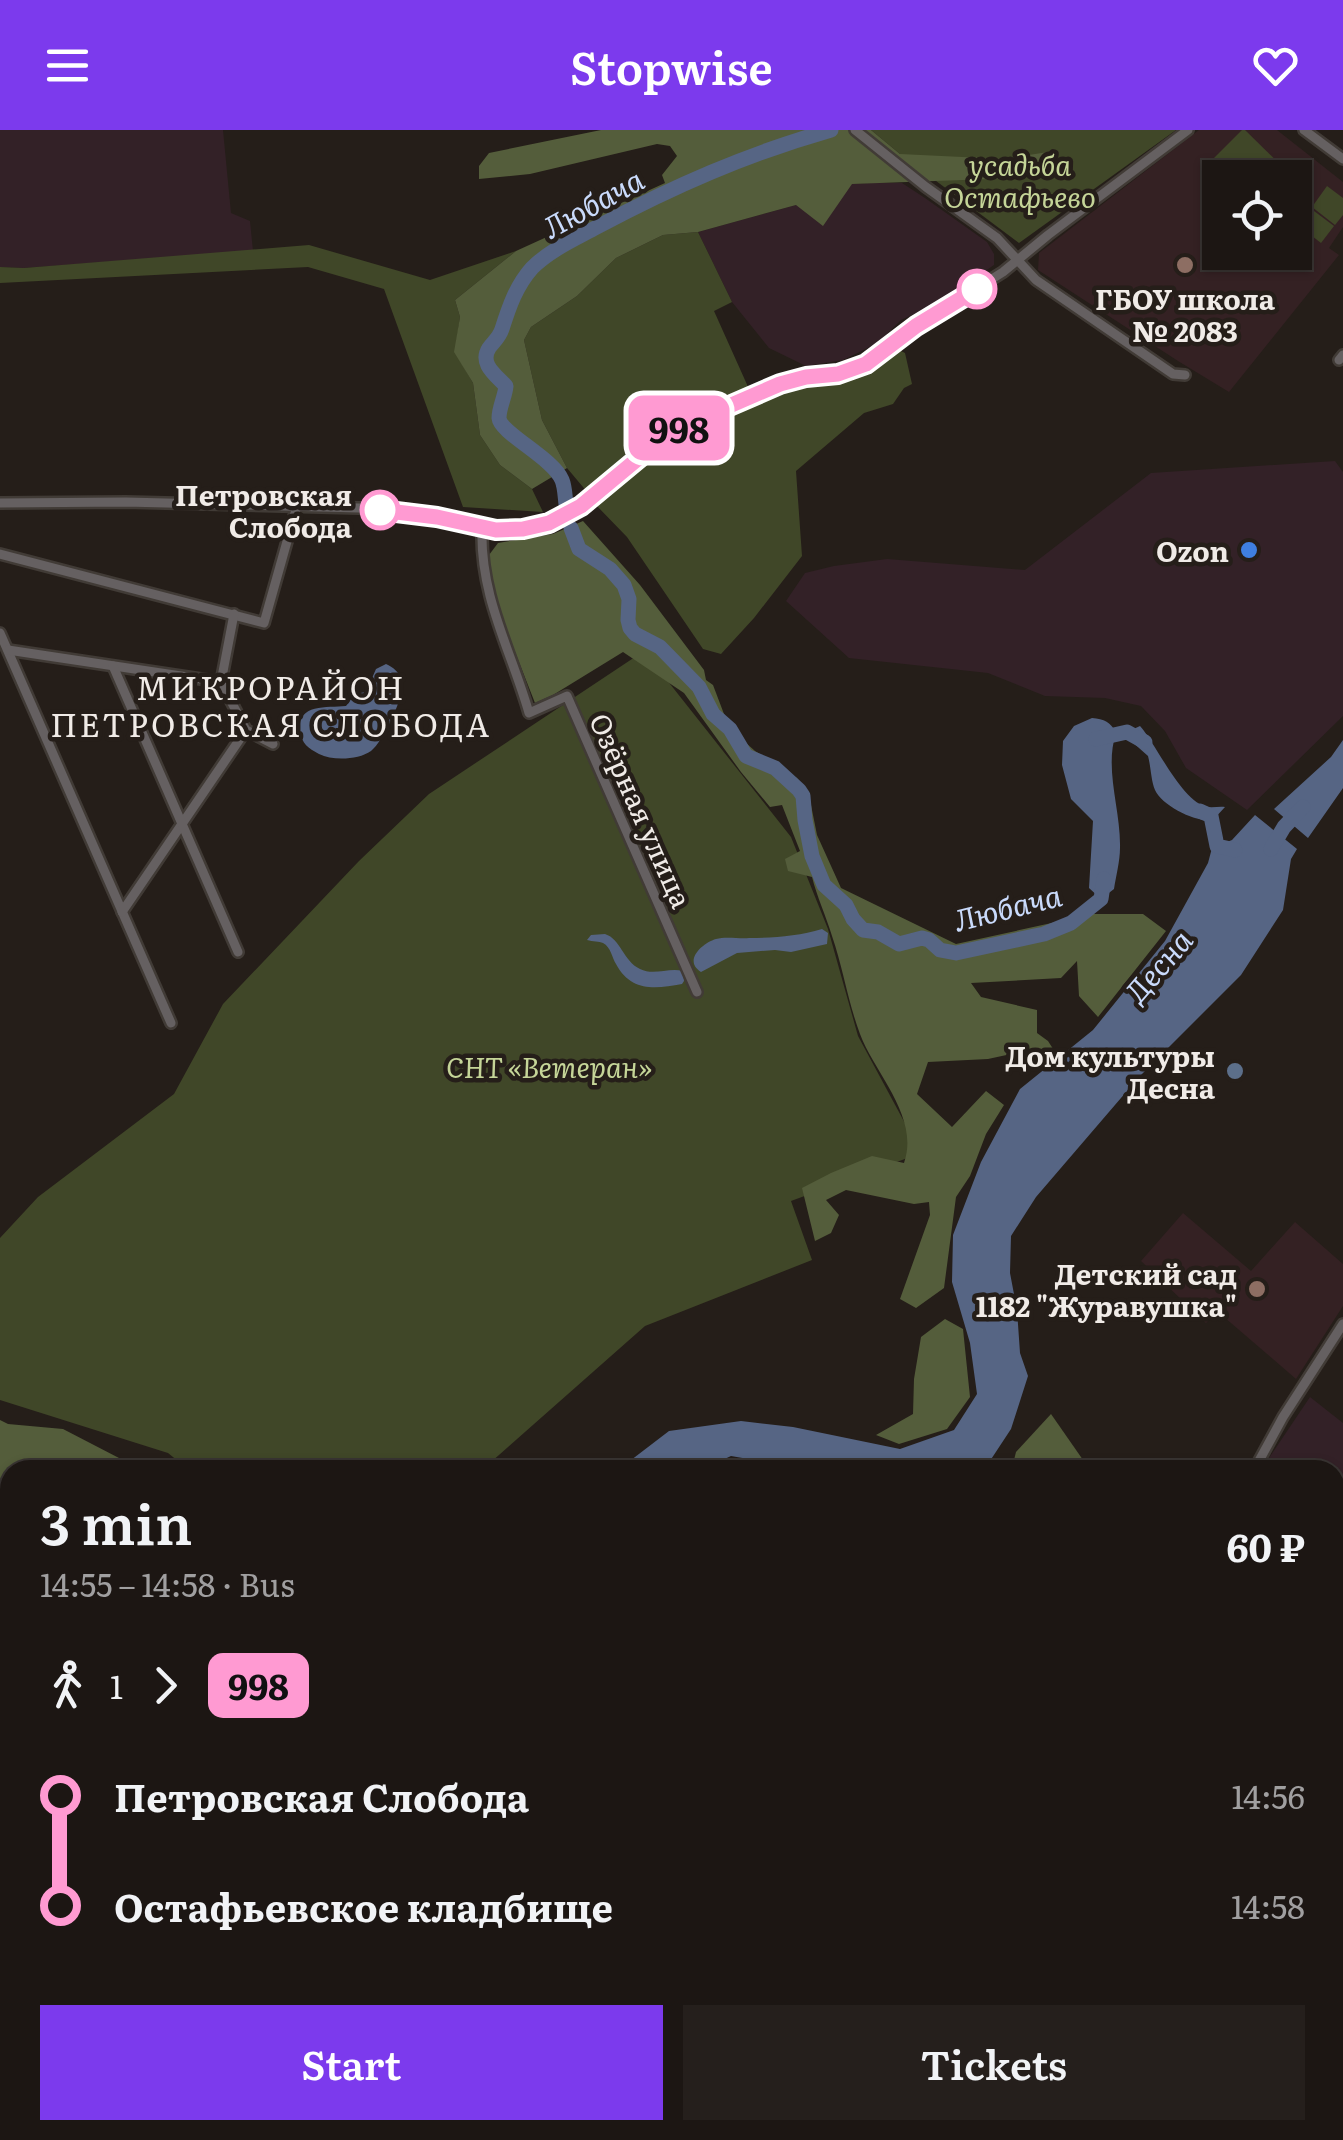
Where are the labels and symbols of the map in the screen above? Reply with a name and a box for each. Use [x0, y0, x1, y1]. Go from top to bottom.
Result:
park label: усадьба Остафьево [944, 143, 1096, 217]
water label: Любача [533, 156, 651, 248]
marker: ГБОУ школа № 2083 [1174, 254, 1196, 276]
unlabelled marker [958, 270, 996, 308]
place label: ГБОУ школа № 2083 [1095, 277, 1276, 351]
line badge: 998 [622, 396, 736, 460]
place label: Петровская Слобода [175, 473, 353, 547]
marker: Петровская Слобода [361, 491, 399, 529]
place label: Ozon [1156, 529, 1229, 571]
marker: Ozon [1238, 539, 1260, 561]
district label: МИКРОРАЙОН ПЕТРОВСКАЯ СЛОБОДА [50, 662, 492, 747]
street label: Озёрная улица [580, 706, 704, 914]
water label: Любача [948, 871, 1066, 941]
water label: Десна [1113, 919, 1201, 1011]
place label: Дом культуры Десна [1005, 1034, 1216, 1108]
park label: СНТ «Ветеран» [446, 1045, 652, 1087]
marker: Дом культуры Десна [1224, 1060, 1246, 1082]
place label: Детский сад 1182 "Журавушка" [976, 1252, 1237, 1326]
marker: Детский сад 1182 "Журавушка" [1246, 1278, 1268, 1300]

